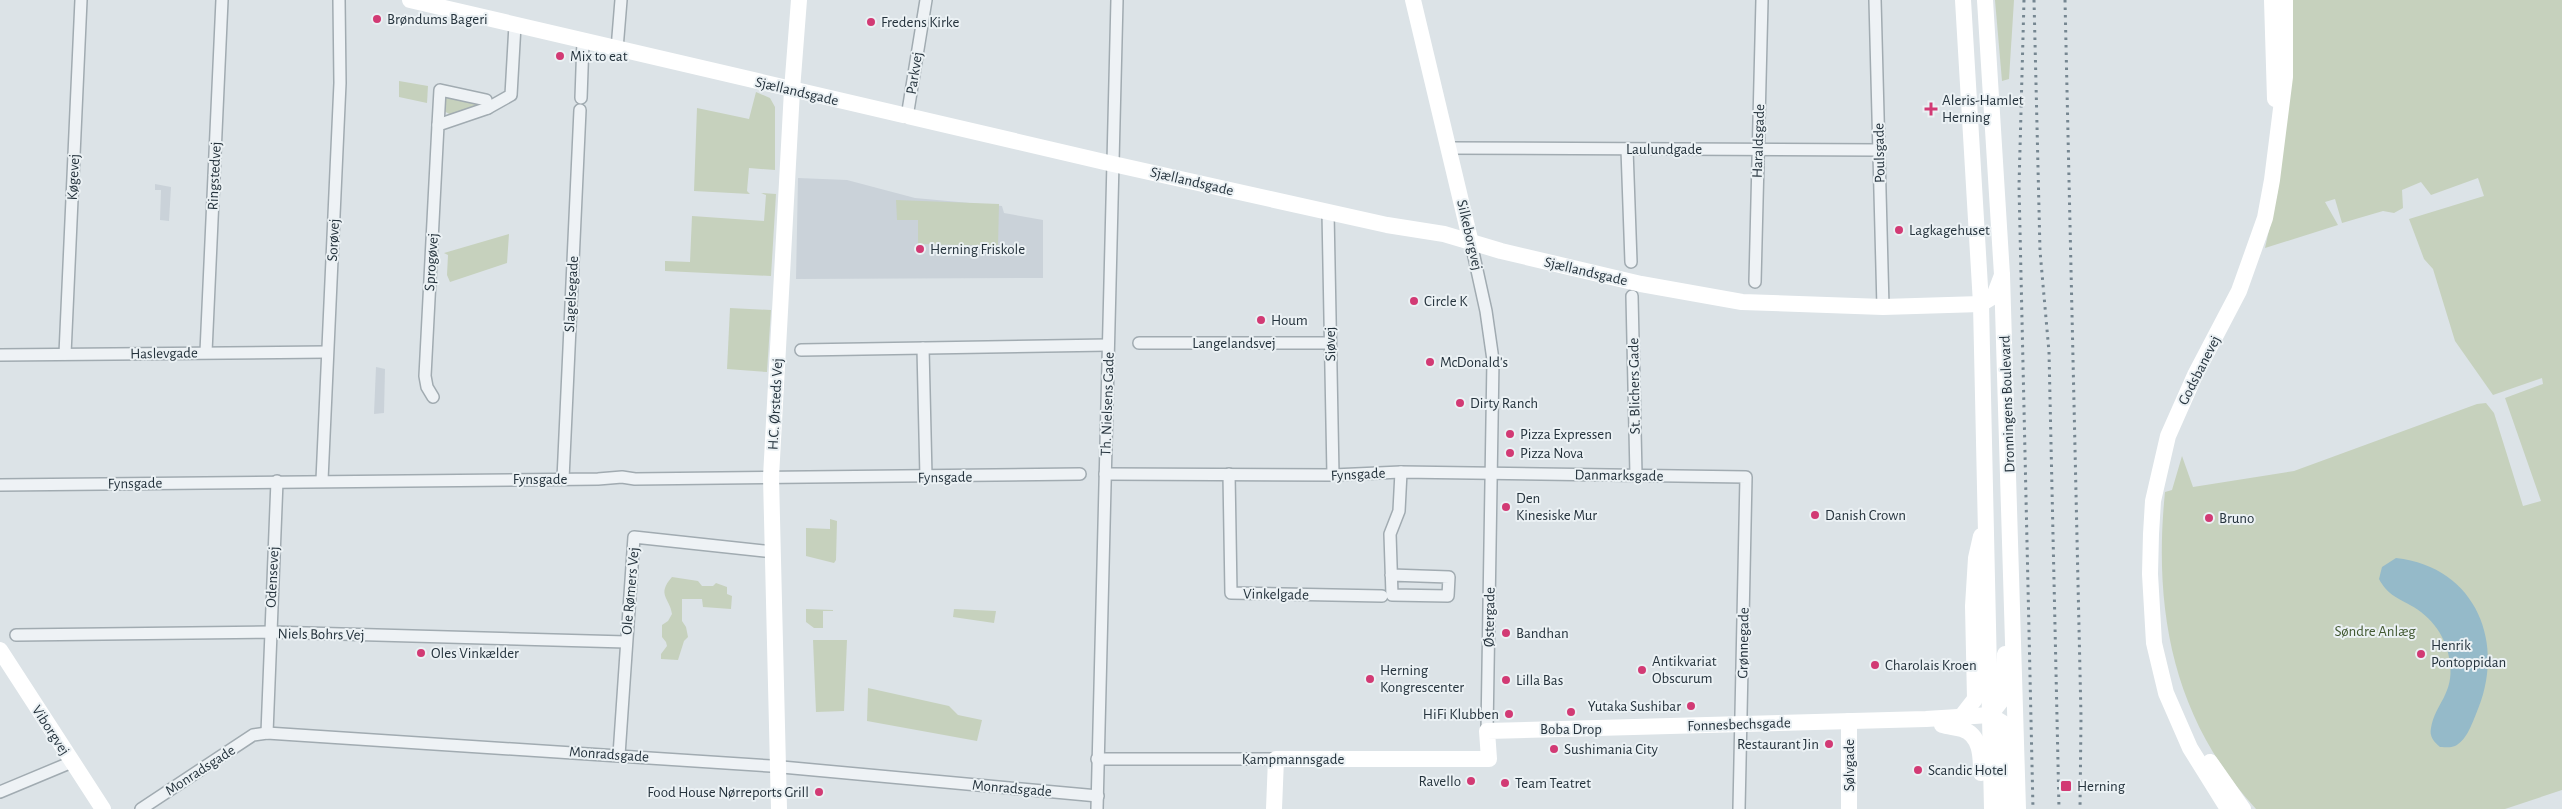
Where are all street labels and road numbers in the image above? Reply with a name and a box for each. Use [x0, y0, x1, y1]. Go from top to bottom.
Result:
street label: Parkvej [904, 51, 925, 95]
street label: Sjællandsgade [754, 75, 840, 108]
street label: Haraldsgade [1750, 104, 1767, 178]
street label: Poulsgade [1871, 123, 1888, 183]
street label: Ringstedvej [205, 141, 224, 211]
street label: Laulundgade [1626, 142, 1702, 157]
street label: Køgevej [65, 153, 82, 201]
street label: Sjællandsgade [1149, 165, 1235, 198]
street label: Silkeborgvej [1454, 198, 1485, 272]
street label: Sorøvej [325, 218, 342, 262]
street label: Sprogøvej [422, 232, 441, 292]
street label: Slagelsegade [562, 255, 581, 333]
street label: Sjællandsgade [1543, 255, 1629, 288]
street label: Siøvej [1323, 326, 1338, 362]
street label: Godsbanevej [2176, 333, 2223, 407]
street label: Dronningens Boulevard [1998, 335, 2017, 473]
street label: Langelandsvej [1192, 336, 1276, 351]
street label: St. Blichers Gade [1626, 338, 1643, 434]
street label: Haslevgade [130, 345, 198, 362]
street label: Th. Nielsens Gade [1098, 352, 1117, 456]
street label: H.C. Ørsteds Vej [766, 358, 785, 450]
street label: Fynsgade [1330, 466, 1386, 483]
street label: Danmarksgade [1574, 467, 1664, 484]
street label: Fynsgade [918, 470, 973, 485]
street label: Fynsgade [513, 472, 567, 487]
street label: Fynsgade [108, 476, 163, 491]
street label: Odensevej [263, 546, 282, 608]
street label: Ole Rømers Vej [619, 547, 642, 636]
street label: Vinkelgade [1243, 586, 1309, 603]
street label: Østergade [1481, 587, 1498, 647]
street label: Grønnegade [1735, 607, 1752, 679]
street label: Niels Bohrs Vej [277, 626, 365, 643]
street label: Viborgvej [29, 703, 72, 758]
street label: Fonnesbechsgade [1687, 715, 1791, 734]
street label: Sølvgade [1842, 739, 1857, 791]
street label: Monradsgade [163, 742, 238, 798]
street label: Monradsgade [569, 744, 649, 765]
street label: Kampmannsgade [1242, 752, 1344, 767]
street label: Monradsgade [971, 778, 1053, 799]

